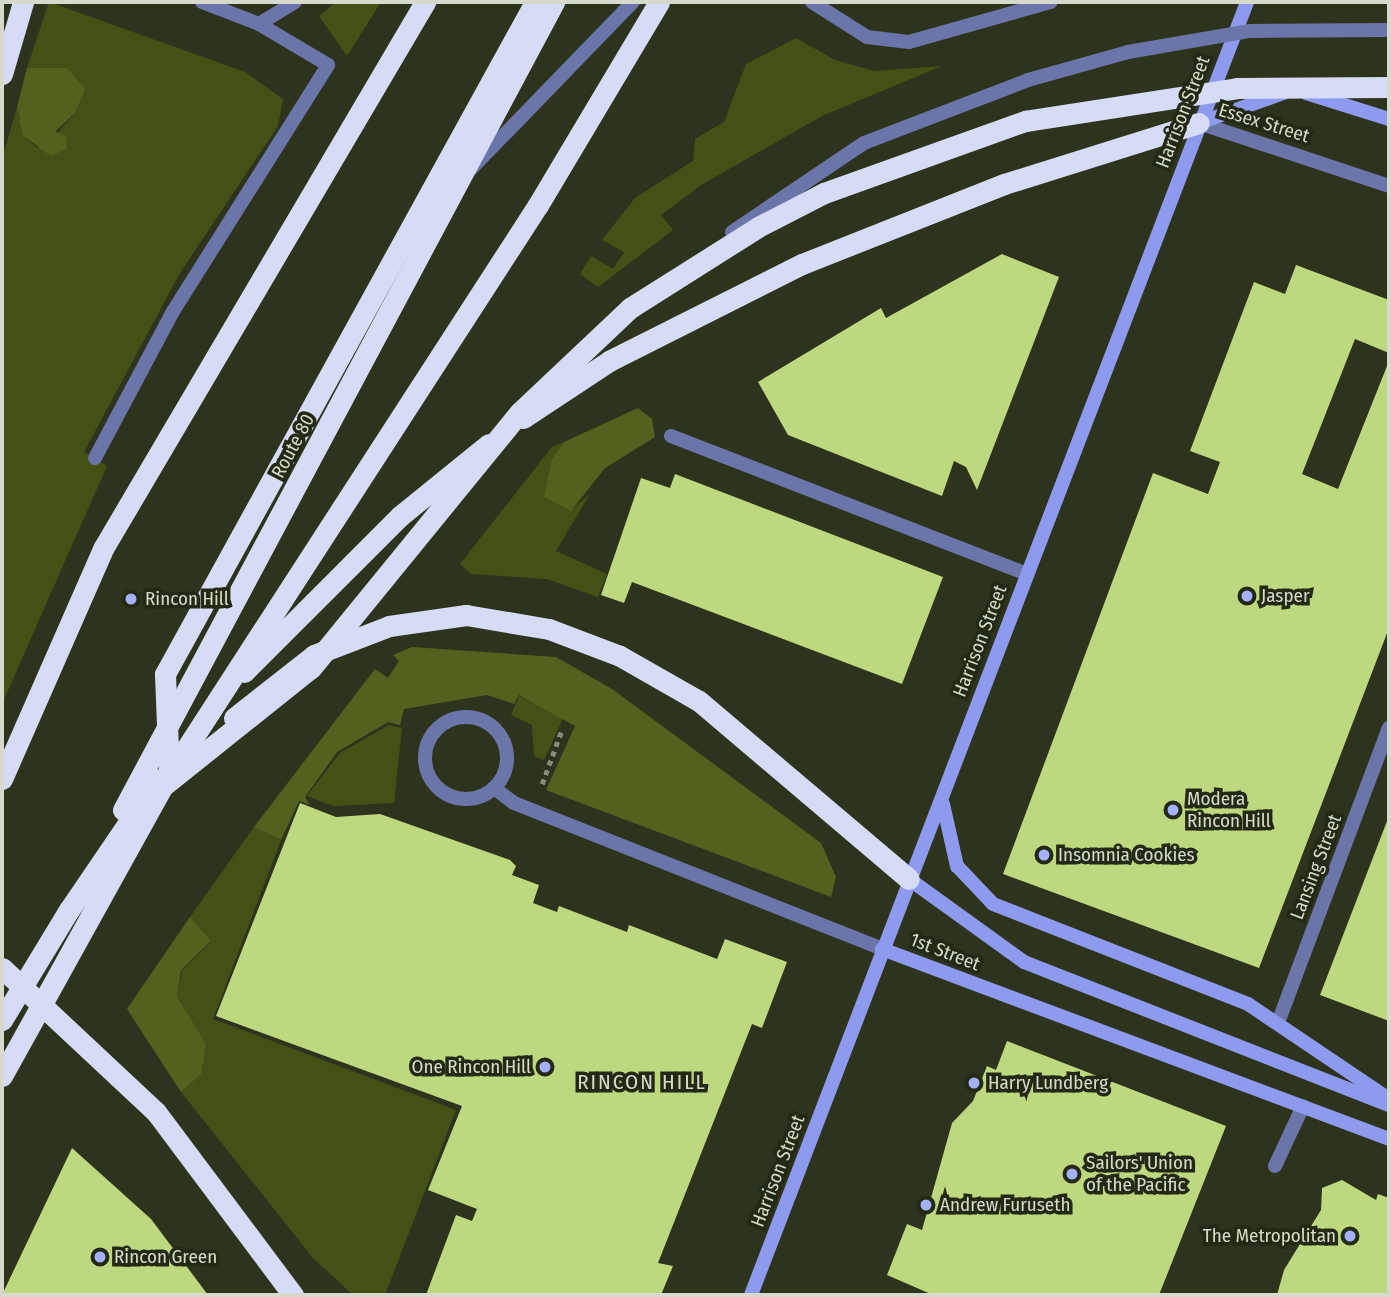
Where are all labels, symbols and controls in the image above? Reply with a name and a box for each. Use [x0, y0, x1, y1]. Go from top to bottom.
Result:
street label: Harrison Street [1151, 53, 1215, 171]
street label: Essex Street [1216, 98, 1312, 148]
street label: Route 80 [267, 410, 319, 482]
street label: Harrison Street [948, 582, 1012, 700]
place label: Jasper [1261, 585, 1310, 607]
place label: Rincon Hill [145, 588, 229, 610]
marker: Jasper [1239, 588, 1255, 604]
marker: Rincon Hill [123, 591, 139, 607]
place label: Modera Rincon Hill [1187, 788, 1271, 832]
marker: Modera Rincon Hill [1165, 802, 1181, 818]
street label: Lansing Street [1286, 811, 1346, 923]
place label: Insomnia Cookies [1058, 844, 1195, 866]
marker: Insomnia Cookies [1036, 847, 1052, 863]
street label: 1st Street [907, 928, 983, 976]
place label: One Rincon Hill [411, 1056, 531, 1078]
marker: One Rincon Hill [537, 1059, 553, 1075]
district label: RINCON HILL [579, 1069, 705, 1095]
place label: Harry Lundberg [988, 1072, 1108, 1094]
marker: Harry Lundberg [966, 1075, 982, 1091]
street label: Harrison Street [746, 1112, 810, 1230]
place label: Sailors' Union of the Pacific [1086, 1152, 1193, 1196]
marker: Sailors' Union of the Pacific [1064, 1166, 1080, 1182]
place label: Andrew Furuseth [940, 1194, 1070, 1216]
marker: Andrew Furuseth [918, 1197, 934, 1213]
place label: The Metropolitan [1203, 1225, 1336, 1247]
marker: The Metropolitan [1342, 1228, 1358, 1244]
place label: Rincon Green [114, 1246, 217, 1268]
marker: Rincon Green [92, 1249, 108, 1265]

